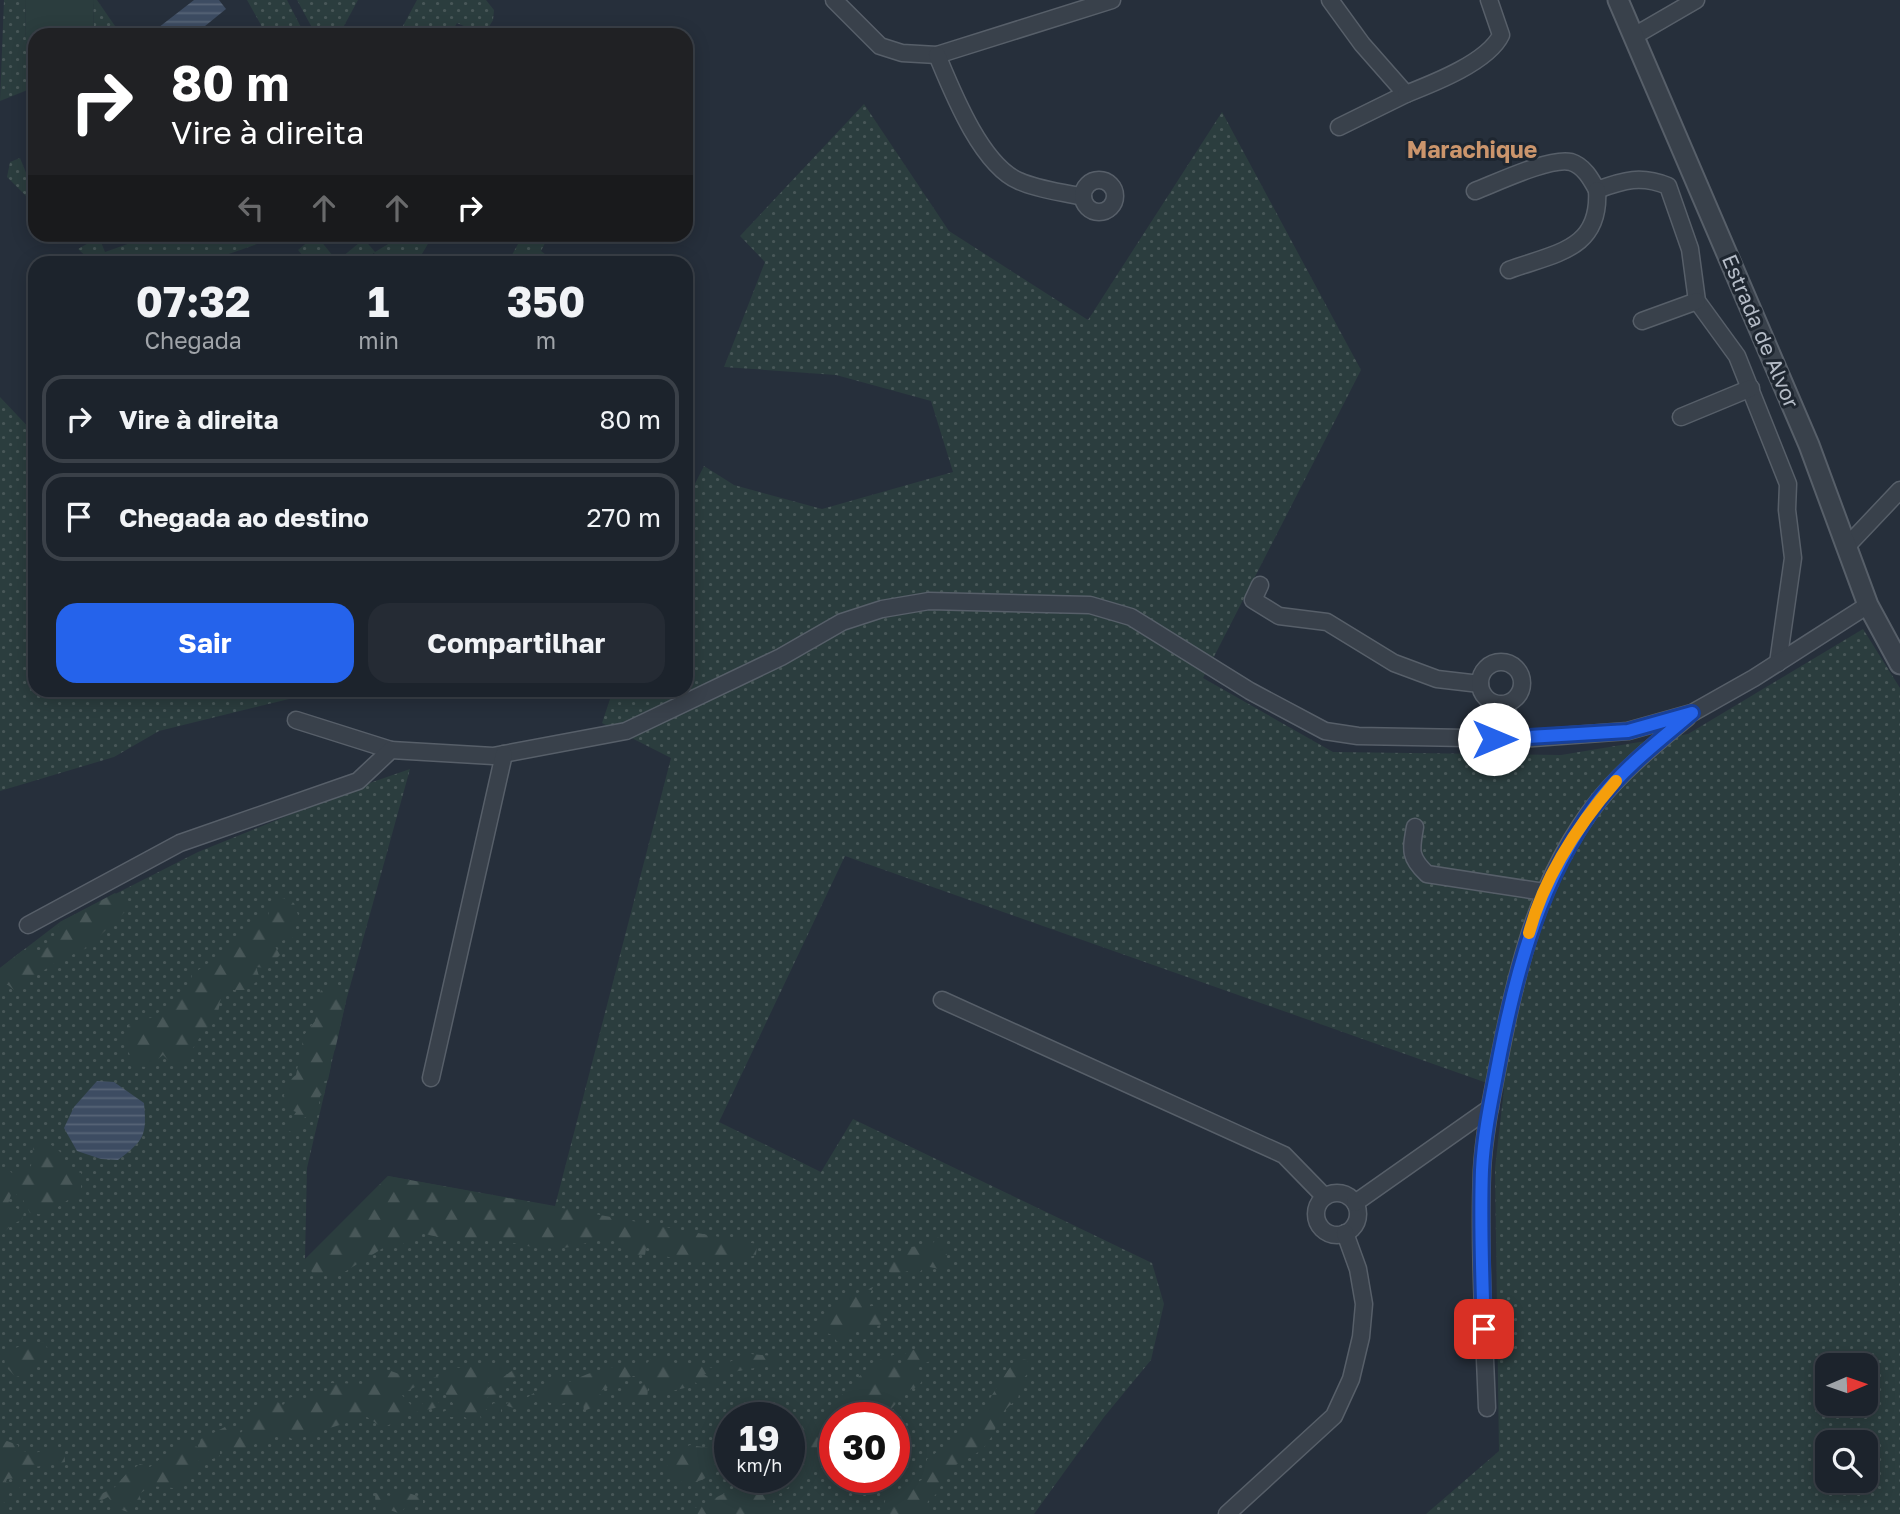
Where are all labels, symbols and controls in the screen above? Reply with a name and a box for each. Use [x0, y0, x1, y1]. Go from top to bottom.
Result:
text: 80 m [171, 53, 289, 112]
icon: right [56, 56, 147, 147]
text: Vire à direita [171, 113, 364, 151]
district label: Marachique [1407, 135, 1537, 163]
icon: left [232, 189, 270, 227]
icon: ahead [305, 189, 343, 227]
icon: ahead [378, 189, 416, 227]
icon: right [451, 189, 489, 227]
street label: Estrada de Alvor [1717, 250, 1805, 412]
text: 07:32 [136, 276, 251, 326]
text: 1 [368, 276, 389, 326]
text: 350 [507, 276, 585, 326]
text: Chegada [144, 326, 242, 354]
text: min [358, 326, 399, 354]
text: m [536, 326, 556, 354]
icon: right [60, 400, 98, 438]
text: Vire à direita [119, 404, 279, 435]
text: 80 m [600, 404, 661, 435]
icon: arrive [60, 498, 98, 536]
text: Chegada ao destino [119, 502, 369, 533]
text: 270 m [587, 502, 661, 533]
button: Sair [56, 603, 354, 683]
button: Compartilhar [368, 603, 665, 683]
position arrow [1457, 702, 1531, 776]
pin [1454, 1299, 1514, 1359]
icon: arrive [1465, 1310, 1503, 1348]
north arrow [1815, 1353, 1878, 1416]
map controls [1815, 1353, 1878, 1493]
speed limit sign: 30 [819, 1402, 910, 1493]
text: 19 [739, 1417, 780, 1459]
button: search [1815, 1430, 1878, 1493]
text: km/h [737, 1454, 782, 1476]

